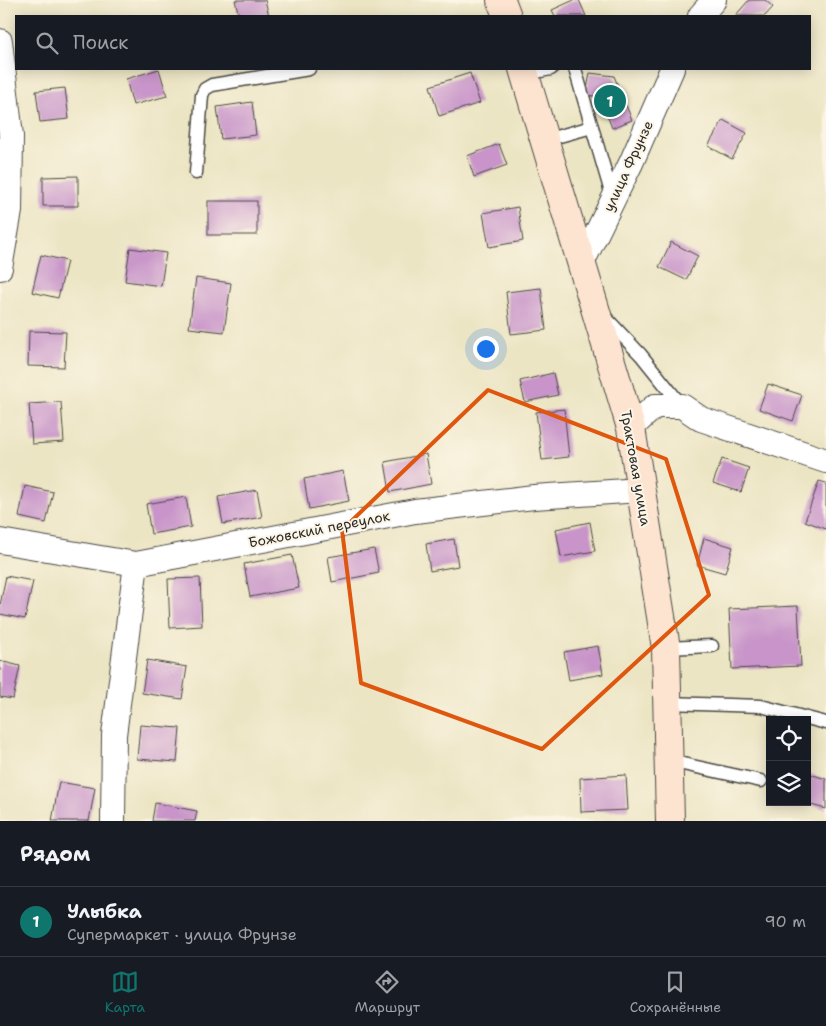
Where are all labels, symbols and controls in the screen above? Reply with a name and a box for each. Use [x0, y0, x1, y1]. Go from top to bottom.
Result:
search box [15, 15, 811, 70]
icon: search [33, 29, 61, 57]
text: Поиск [73, 30, 128, 55]
pin: 1 [594, 82, 626, 120]
street label: улица Фрунзе [599, 118, 657, 214]
your location [473, 336, 499, 362]
street label: Трактовая улица [617, 409, 655, 528]
street label: Божовский переулок [247, 506, 392, 552]
map controls [766, 716, 811, 806]
button: locate [766, 716, 811, 761]
button: layers [766, 761, 811, 806]
text: Рядом [20, 840, 90, 868]
text: Улыбка [67, 899, 142, 924]
text: 1 [32, 911, 40, 932]
text: 90 m [765, 911, 806, 932]
text: Супермаркет · улица Фрунзе [67, 924, 297, 945]
tab: Карта [105, 968, 145, 1016]
tab: Маршрут [355, 968, 420, 1016]
tab: Сохранённые [630, 968, 721, 1016]

